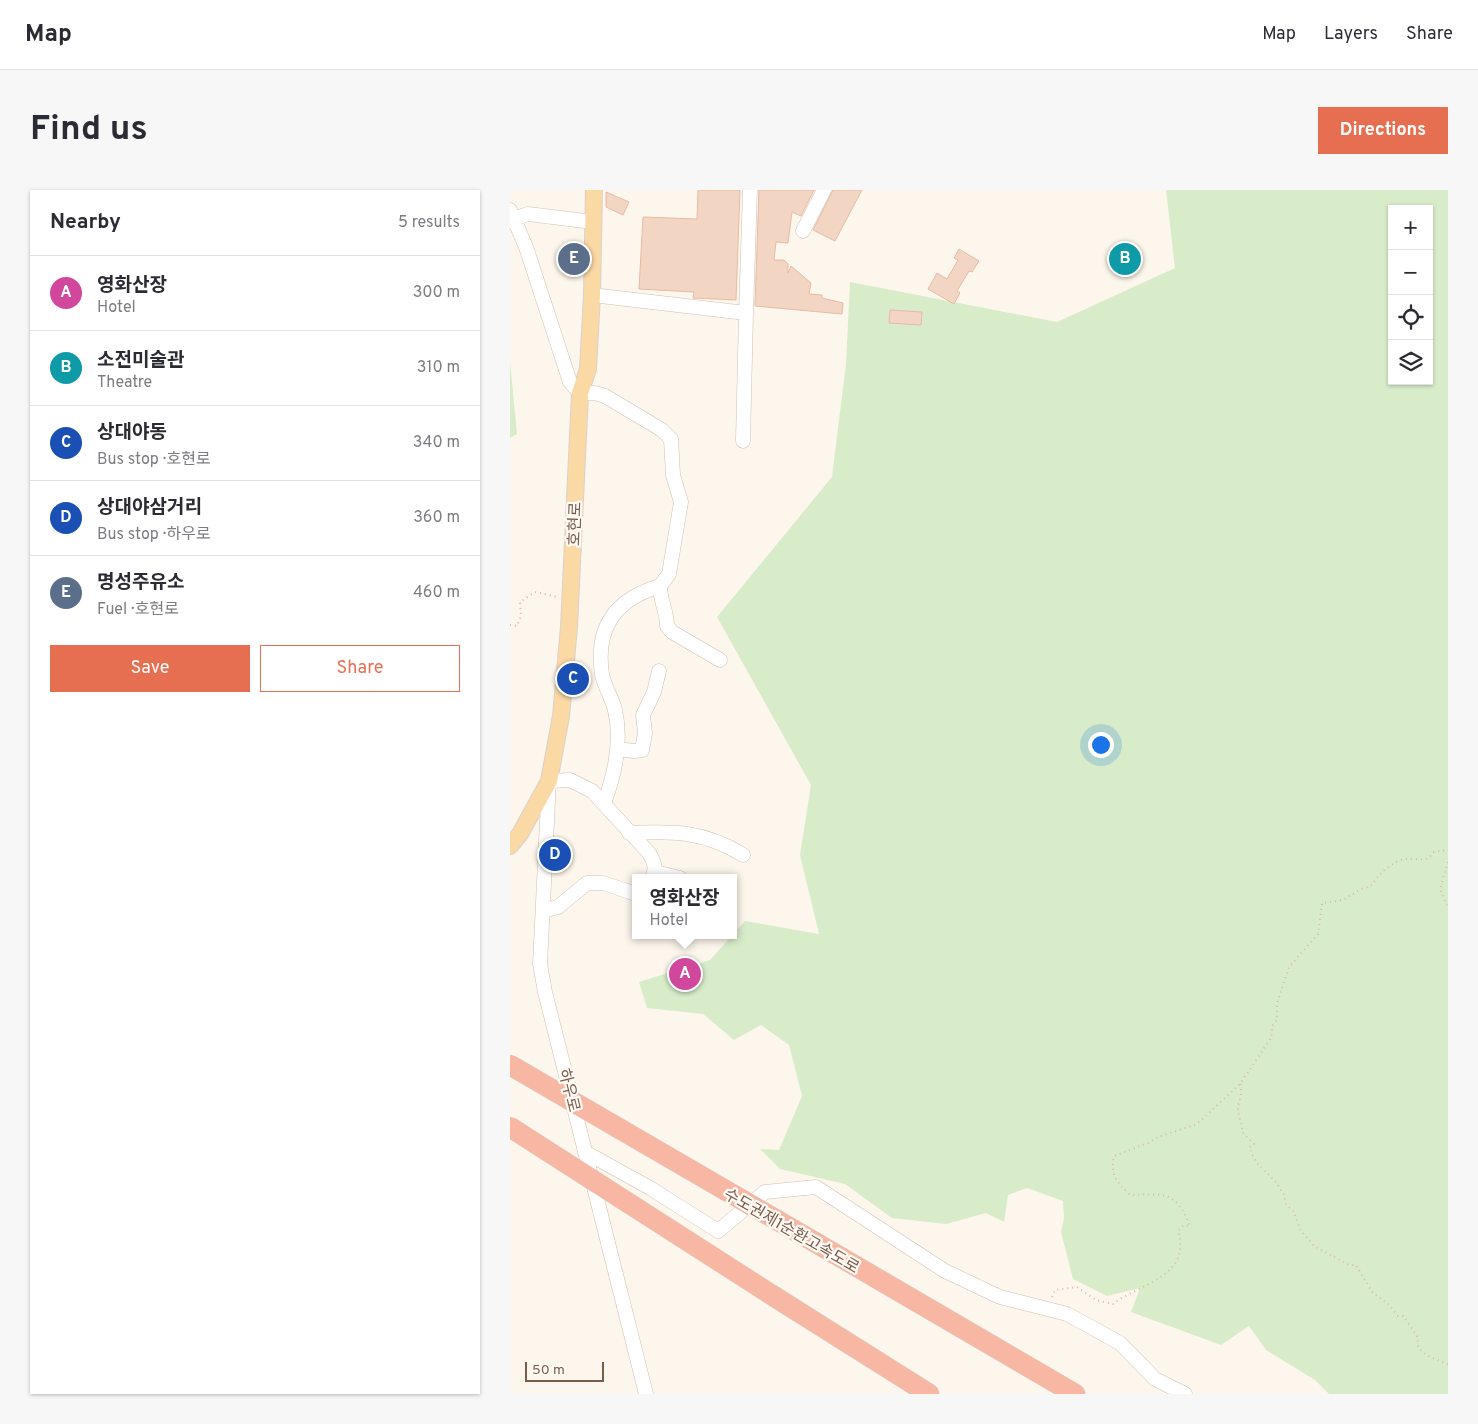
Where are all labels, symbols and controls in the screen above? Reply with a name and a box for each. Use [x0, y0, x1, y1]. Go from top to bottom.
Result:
text: Map [25, 20, 72, 50]
text: Map [1262, 23, 1296, 46]
text: Layers [1324, 23, 1378, 46]
text: Share [1406, 23, 1453, 46]
button: Directions [1318, 107, 1448, 154]
text: Find us [30, 108, 148, 152]
map controls [1388, 205, 1433, 385]
button: + [1388, 205, 1433, 250]
text: Nearby [50, 209, 121, 236]
text: 5 results [398, 213, 460, 233]
pin: E [558, 240, 590, 278]
pin: B [1109, 240, 1141, 278]
button: − [1388, 250, 1433, 295]
text: 영화산장 [97, 274, 167, 298]
text: A [60, 283, 72, 303]
text: 300 m [413, 283, 460, 303]
button: locate [1388, 295, 1433, 340]
text: Hotel [97, 298, 136, 318]
button: layers [1388, 340, 1433, 385]
text: 소전미술관 [97, 349, 184, 373]
text: B [60, 358, 72, 378]
text: 310 m [417, 358, 460, 378]
text: Theatre [97, 373, 152, 393]
text: 상대야동 [97, 421, 167, 445]
text: C [61, 433, 71, 453]
text: 340 m [413, 433, 460, 453]
text: Bus stop · 호현로 [97, 450, 211, 470]
text: 상대야삼거리 [97, 496, 202, 520]
street label: 호현로 [565, 501, 587, 546]
text: D [60, 508, 72, 528]
text: 360 m [413, 508, 460, 528]
text: Bus stop · 하우로 [97, 525, 211, 545]
text: 명성주유소 [97, 571, 184, 595]
text: E [61, 583, 71, 603]
text: 460 m [413, 583, 460, 603]
text: Fuel · 호현로 [97, 600, 179, 620]
button: Save [50, 645, 250, 692]
button: Share [260, 645, 460, 692]
pin: C [557, 660, 589, 698]
your location [1088, 732, 1114, 758]
pin: D [539, 836, 571, 874]
popup [632, 874, 737, 939]
text: 영화산장 [650, 887, 719, 911]
text: Hotel [650, 911, 688, 931]
pin: A [669, 955, 701, 993]
street label: 하우로 [553, 1067, 583, 1115]
street label: 수도권제1순환고속도로 [720, 1185, 863, 1279]
scale bar [525, 1359, 604, 1382]
text: 50 m [532, 1362, 565, 1379]

